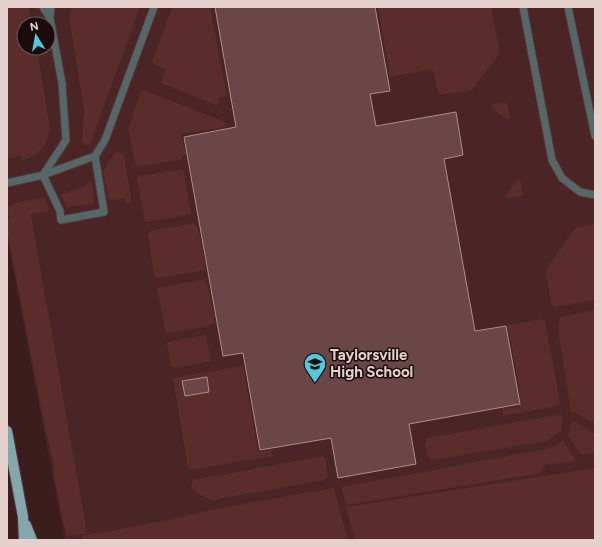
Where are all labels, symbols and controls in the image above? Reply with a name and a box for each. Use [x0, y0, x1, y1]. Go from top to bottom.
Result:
north arrow [16, 16, 56, 56]
text: N [29, 19, 40, 34]
place label: Taylorsville High School [330, 346, 413, 381]
school or university icon: Taylorsville High School [302, 351, 328, 384]

